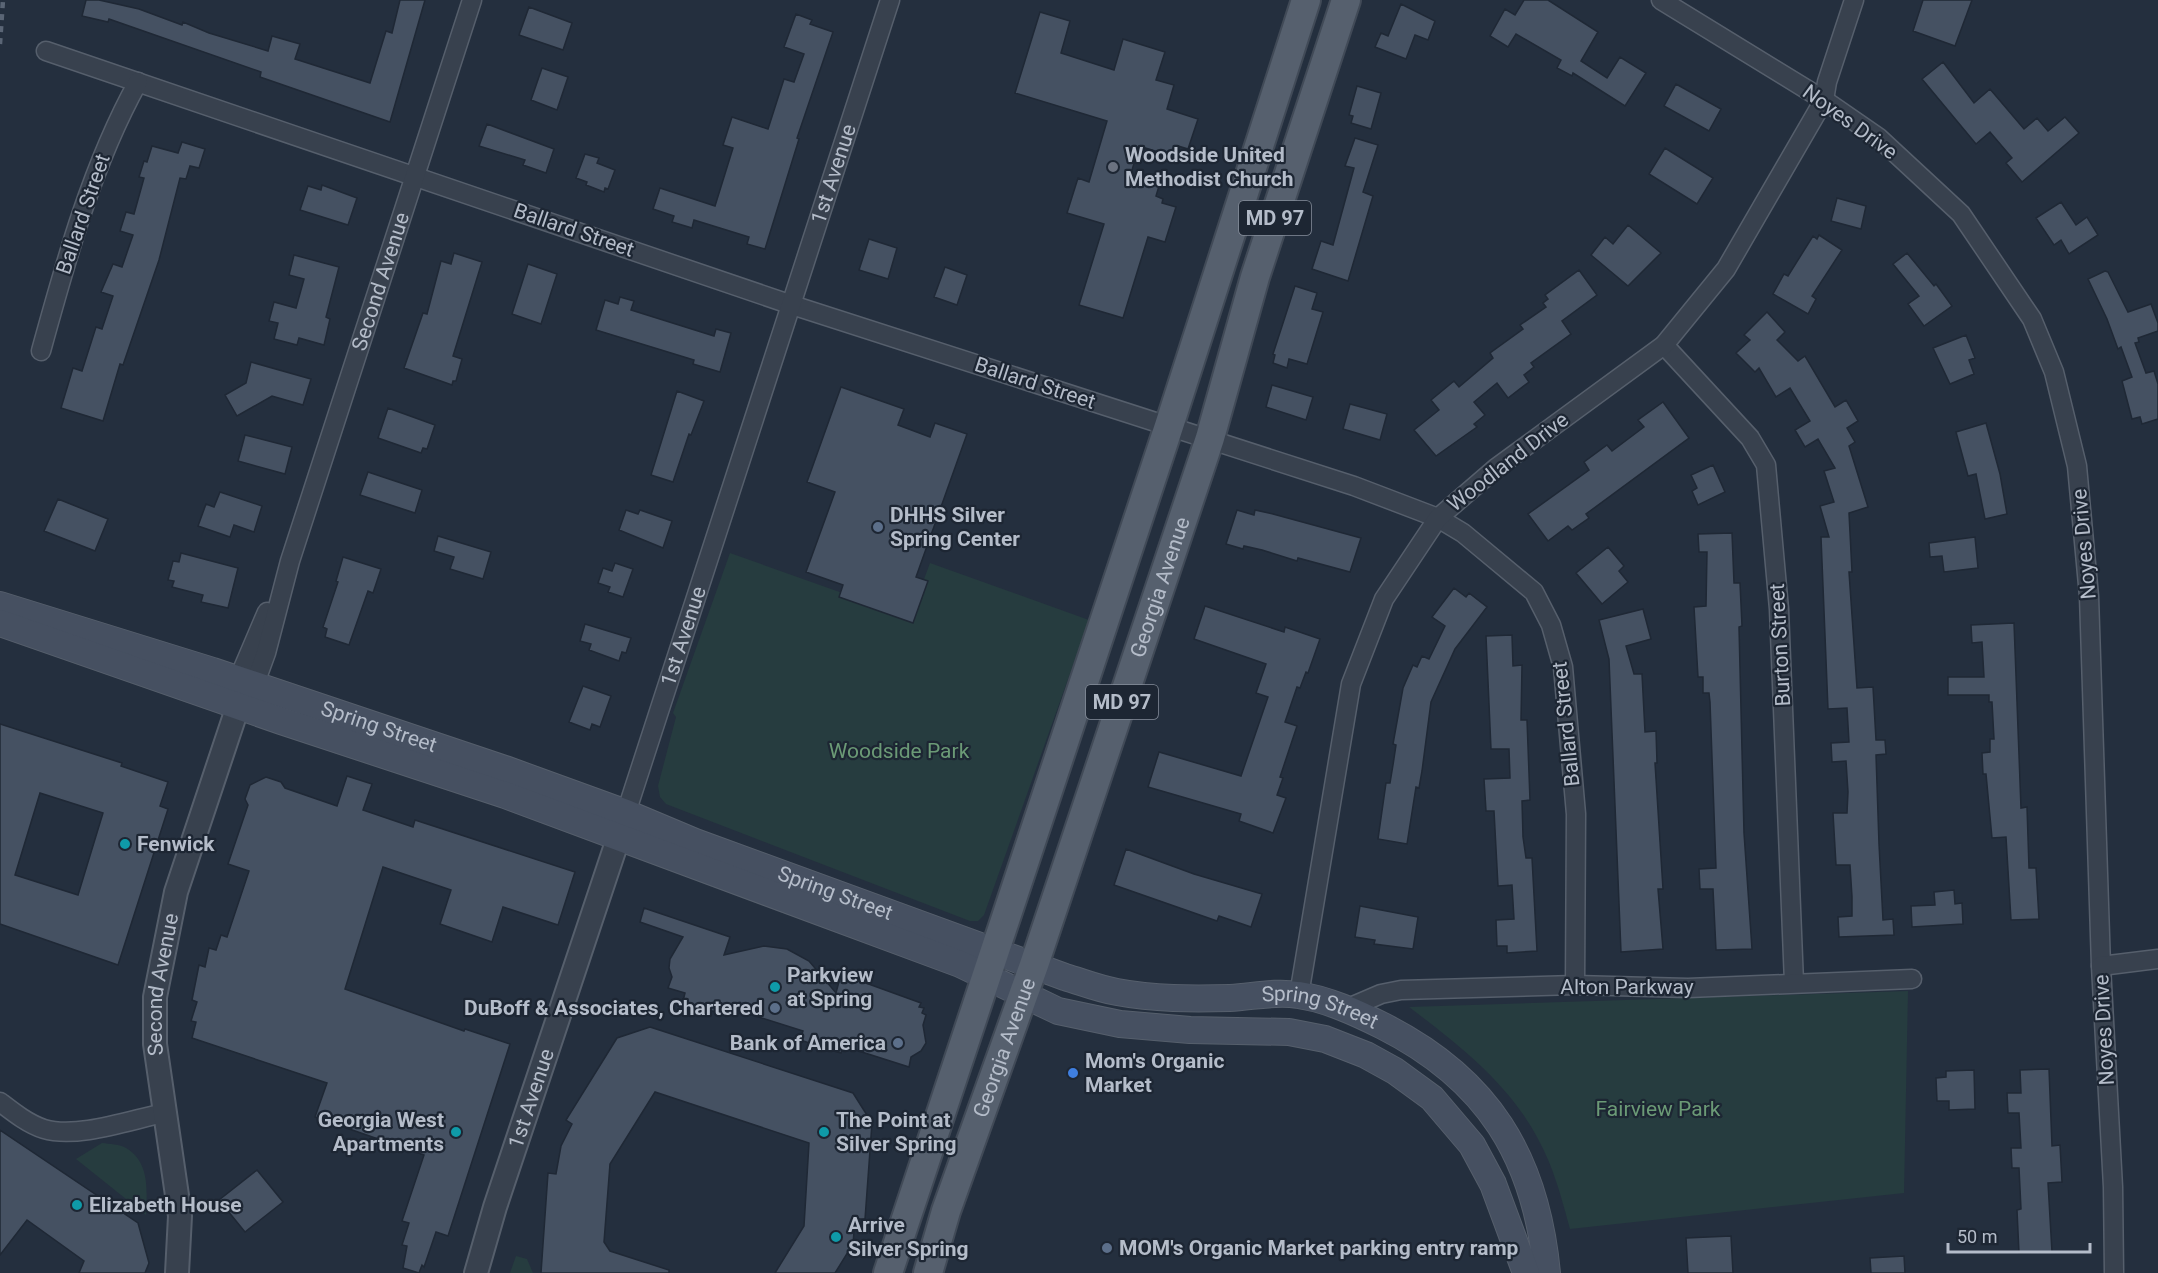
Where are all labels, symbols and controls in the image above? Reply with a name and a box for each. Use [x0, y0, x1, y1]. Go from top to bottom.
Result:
street label: Noyes Drive [1798, 80, 1902, 164]
street label: 1st Avenue [806, 121, 861, 227]
place label: Woodside United Methodist Church [1125, 143, 1293, 191]
street label: Ballard Street [51, 151, 115, 277]
marker: Woodside United Methodist Church [1106, 160, 1120, 174]
street label: Ballard Street [511, 198, 637, 262]
road number: MD 97 [1239, 201, 1311, 235]
street label: Second Avenue [347, 209, 414, 354]
street label: Ballard Street [972, 352, 1099, 414]
street label: Woodland Drive [1443, 407, 1573, 517]
street label: Noyes Drive [2067, 488, 2101, 600]
place label: DHHS Silver Spring Center [890, 503, 1020, 551]
street label: Georgia Avenue [1126, 514, 1195, 661]
marker: DHHS Silver Spring Center [871, 520, 885, 534]
street label: 1st Avenue [656, 583, 711, 689]
street label: Burton Street [1765, 583, 1795, 707]
street label: Ballard Street [1547, 660, 1584, 788]
road number: MD 97 [1086, 685, 1158, 719]
street label: Spring Street [318, 696, 440, 757]
park label: Woodside Park [829, 739, 970, 763]
place label: Fenwick [137, 832, 215, 856]
marker: Fenwick [118, 837, 132, 851]
street label: Spring Street [775, 861, 896, 925]
street label: Second Avenue [143, 911, 183, 1057]
place label: Parkview at Spring [787, 963, 874, 1011]
street label: Noyes Drive [2089, 974, 2119, 1086]
street label: Georgia Avenue [968, 975, 1040, 1121]
street label: Alton Parkway [1560, 975, 1694, 999]
marker: Parkview at Spring [768, 980, 782, 994]
street label: Spring Street [1261, 982, 1382, 1034]
place label: DuBoff & Associates, Chartered [464, 996, 763, 1020]
marker: DuBoff & Associates, Chartered [768, 1001, 782, 1015]
place label: Bank of America [730, 1031, 886, 1055]
marker: Bank of America [891, 1036, 905, 1050]
street label: 1st Avenue [503, 1046, 559, 1151]
place label: Mom's Organic Market [1085, 1049, 1225, 1097]
marker: Mom's Organic Market [1066, 1066, 1080, 1080]
park label: Fairview Park [1596, 1097, 1721, 1121]
place label: Georgia West Apartments [318, 1108, 444, 1156]
place label: The Point at Silver Spring [836, 1108, 957, 1156]
marker: Georgia West Apartments [449, 1125, 463, 1139]
marker: The Point at Silver Spring [817, 1125, 831, 1139]
place label: Elizabeth House [89, 1193, 242, 1217]
marker: Elizabeth House [70, 1198, 84, 1212]
place label: Arrive Silver Spring [848, 1213, 969, 1261]
scale bar [1948, 1216, 2090, 1254]
text: 50 m [1957, 1226, 1997, 1247]
marker: Arrive Silver Spring [829, 1230, 843, 1244]
place label: MOM's Organic Market parking entry ramp [1119, 1236, 1519, 1260]
marker: MOM's Organic Market parking entry ramp [1100, 1241, 1114, 1255]

